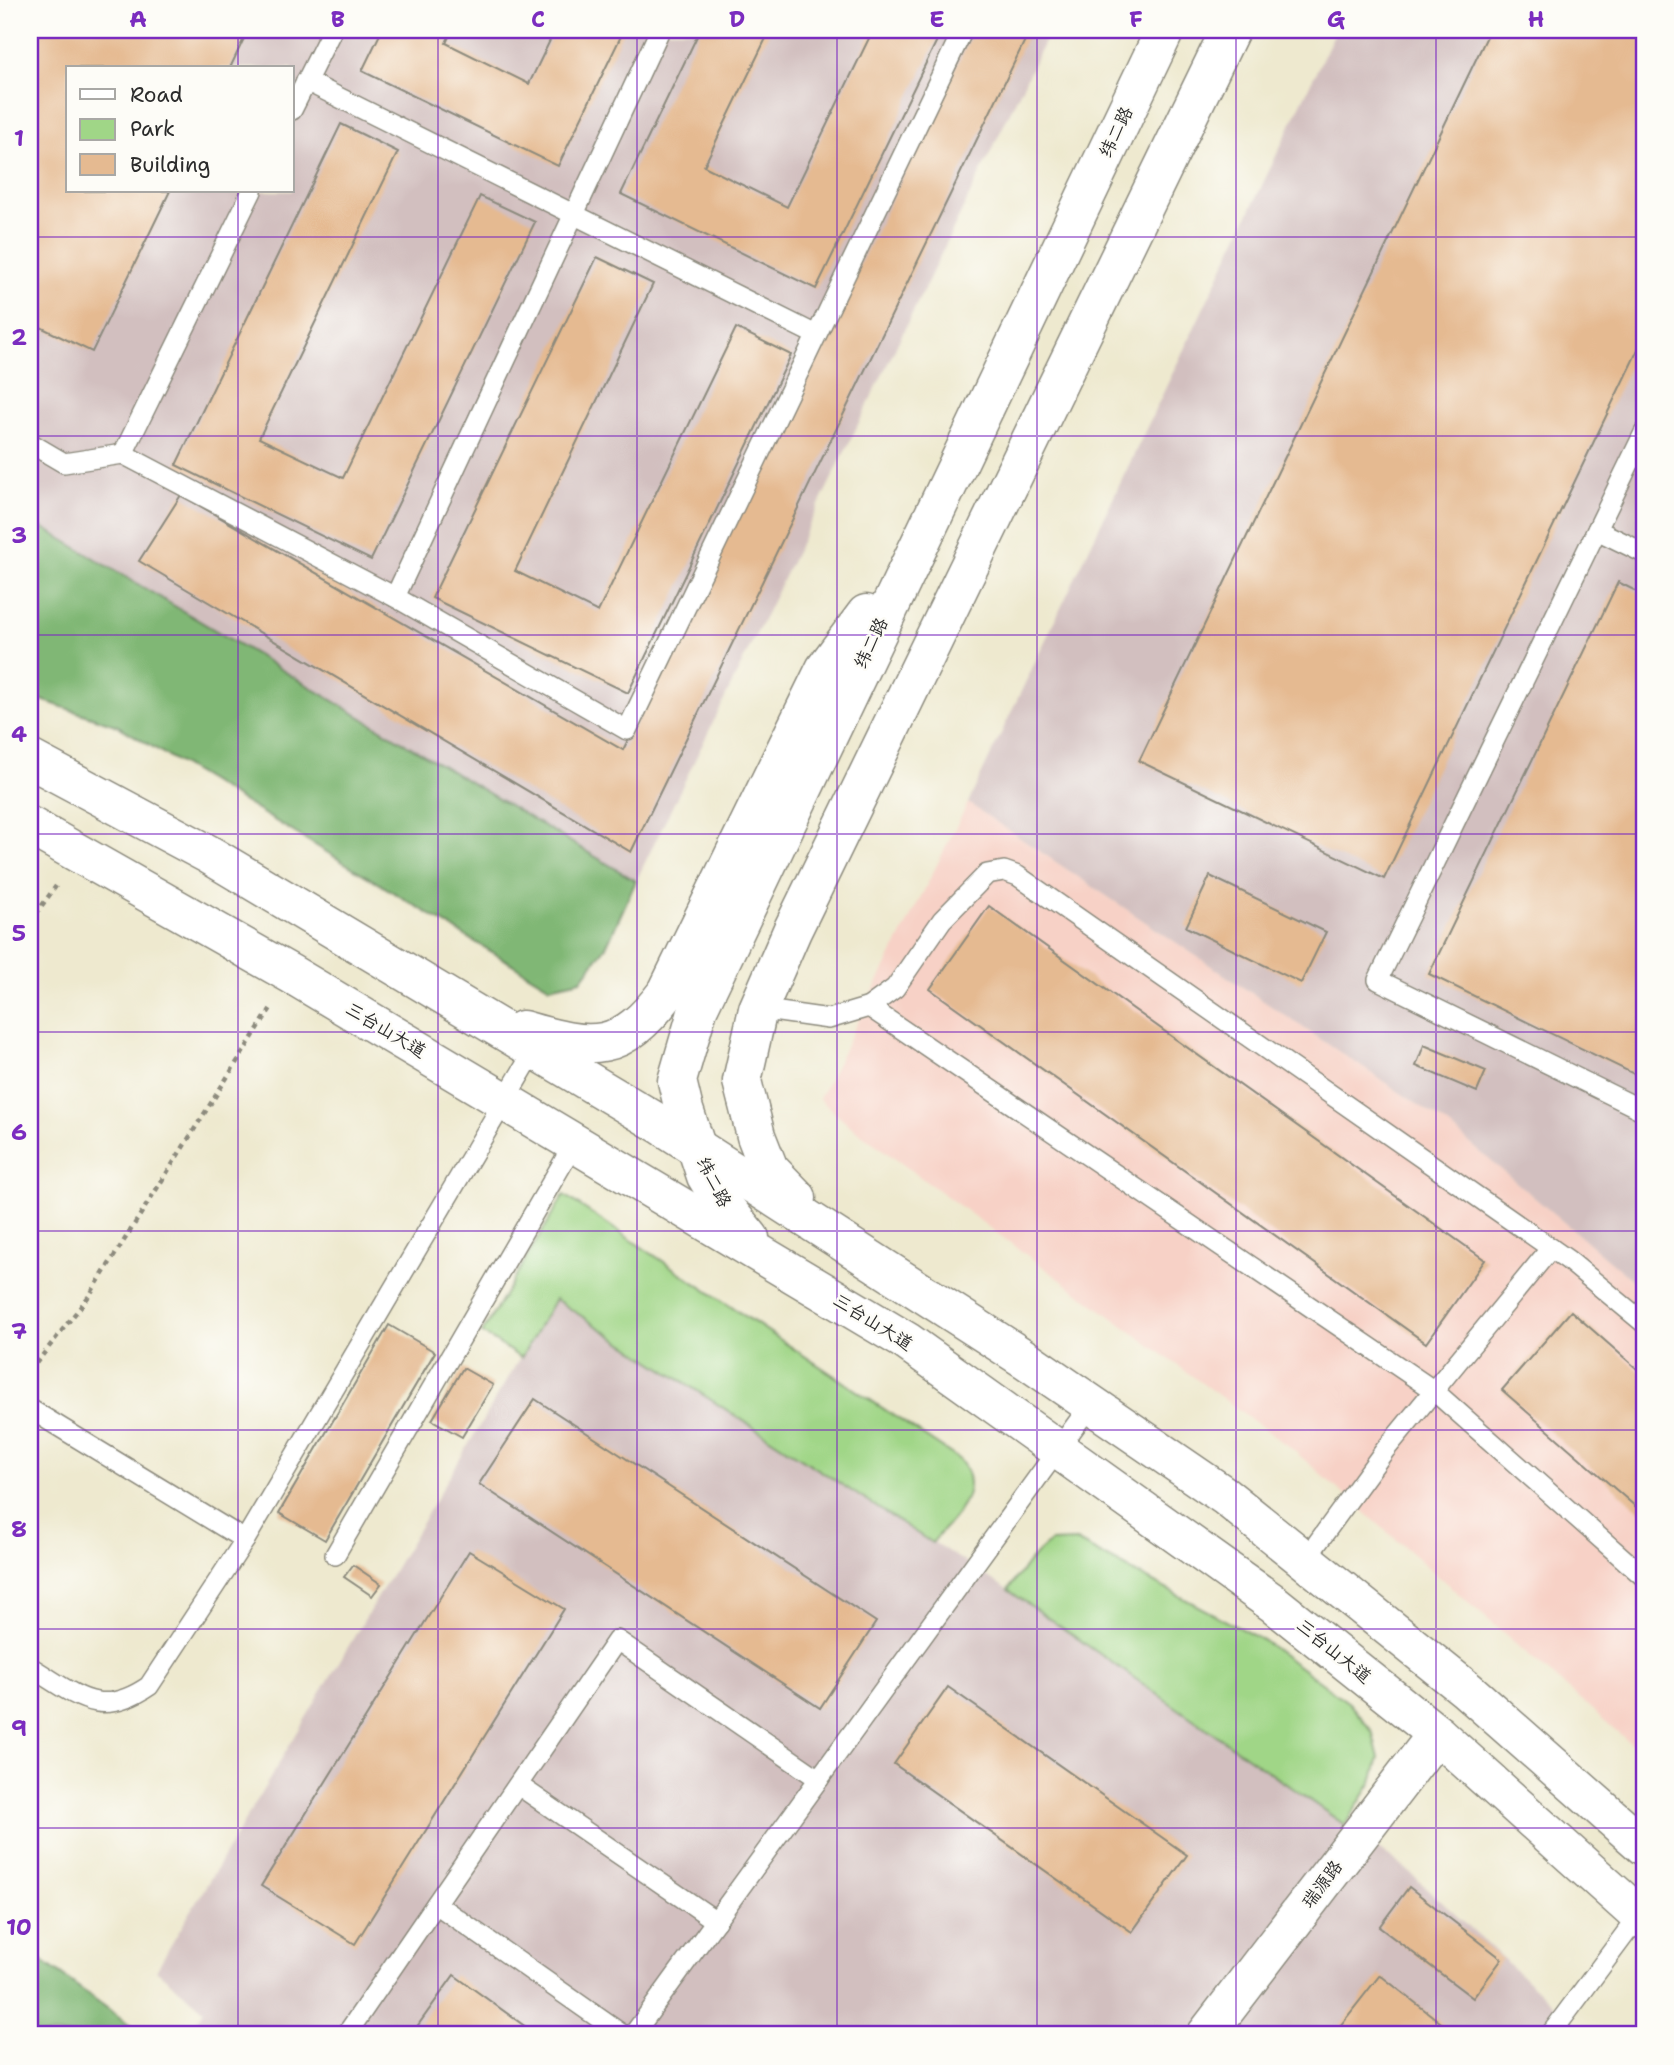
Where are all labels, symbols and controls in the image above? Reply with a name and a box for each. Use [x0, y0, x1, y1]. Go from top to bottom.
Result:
text: A [129, 4, 147, 34]
text: B [331, 4, 345, 34]
text: C [531, 4, 545, 34]
text: D [729, 4, 745, 34]
text: E [929, 4, 945, 34]
text: F [1129, 4, 1143, 34]
text: G [1327, 4, 1346, 34]
text: H [1528, 4, 1544, 34]
legend [66, 66, 294, 192]
text: Road [130, 81, 183, 109]
street label: 纬二路 [1093, 102, 1139, 162]
text: Park [130, 115, 175, 143]
text: 1 [14, 123, 24, 153]
text: Building [130, 151, 210, 179]
text: 2 [11, 322, 27, 352]
text: 3 [11, 520, 27, 550]
street label: 纬二路 [848, 613, 894, 673]
text: 4 [11, 719, 27, 749]
text: 5 [12, 918, 26, 948]
street label: 三台山大道 [341, 997, 431, 1063]
text: 6 [11, 1117, 27, 1147]
street label: 纬二路 [691, 1152, 737, 1212]
street label: 三台山大道 [828, 1288, 918, 1356]
text: 7 [11, 1316, 27, 1346]
text: 8 [11, 1514, 27, 1544]
street label: 三台山大道 [1291, 1613, 1377, 1689]
text: 9 [11, 1713, 27, 1743]
street label: 瑞源路 [1296, 1855, 1348, 1913]
text: 10 [6, 1912, 32, 1942]

